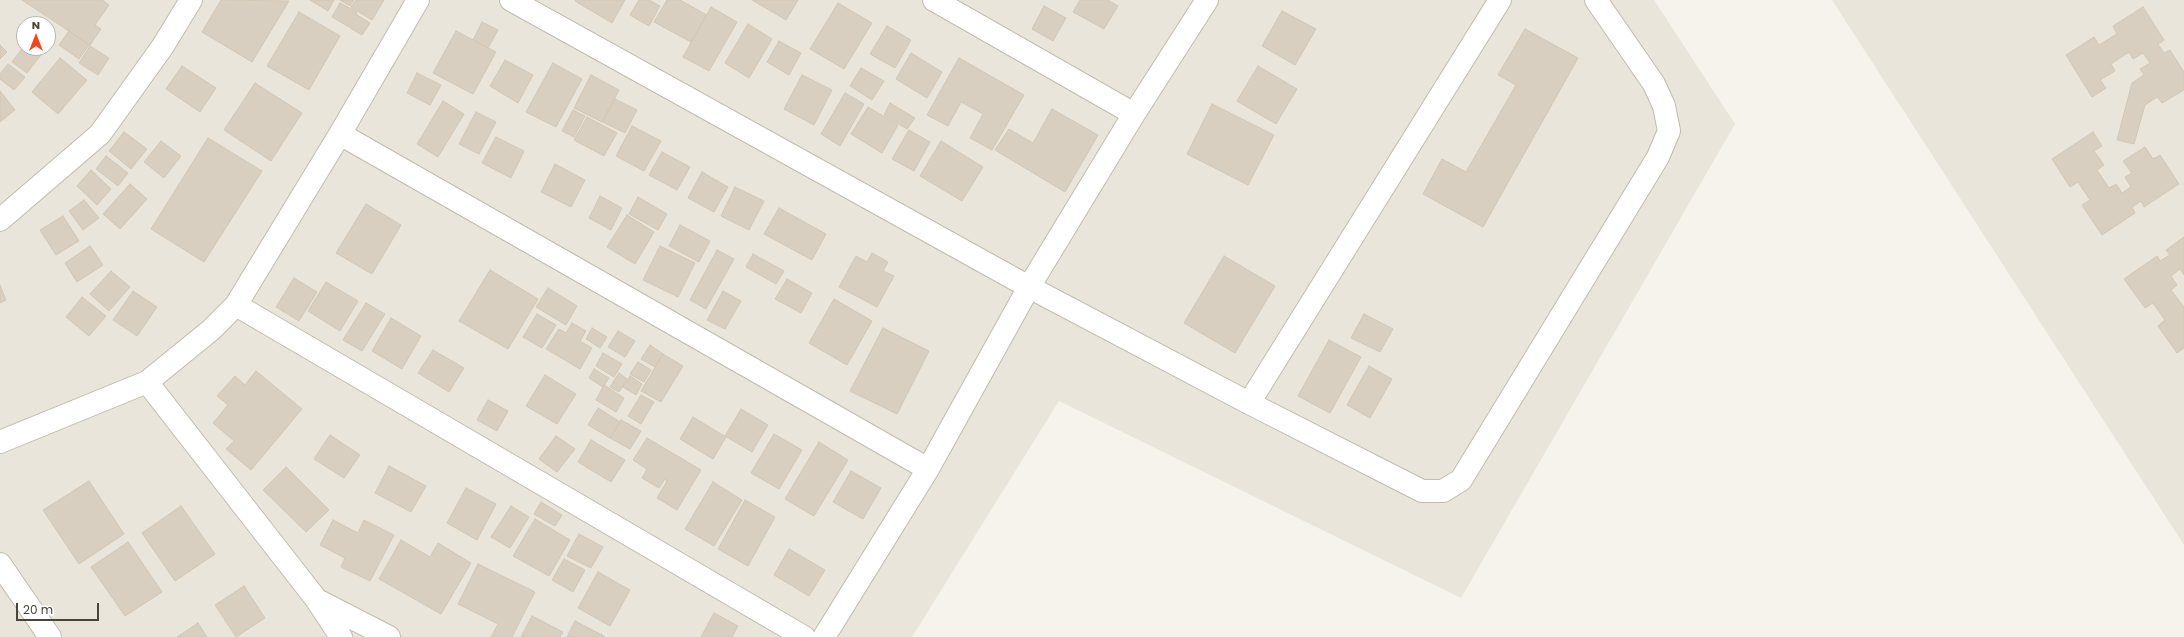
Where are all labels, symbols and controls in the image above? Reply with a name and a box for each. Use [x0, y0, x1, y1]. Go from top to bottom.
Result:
north arrow [16, 16, 56, 56]
text: N [32, 17, 40, 33]
scale bar [18, 595, 101, 621]
text: 20 m [23, 601, 53, 618]

